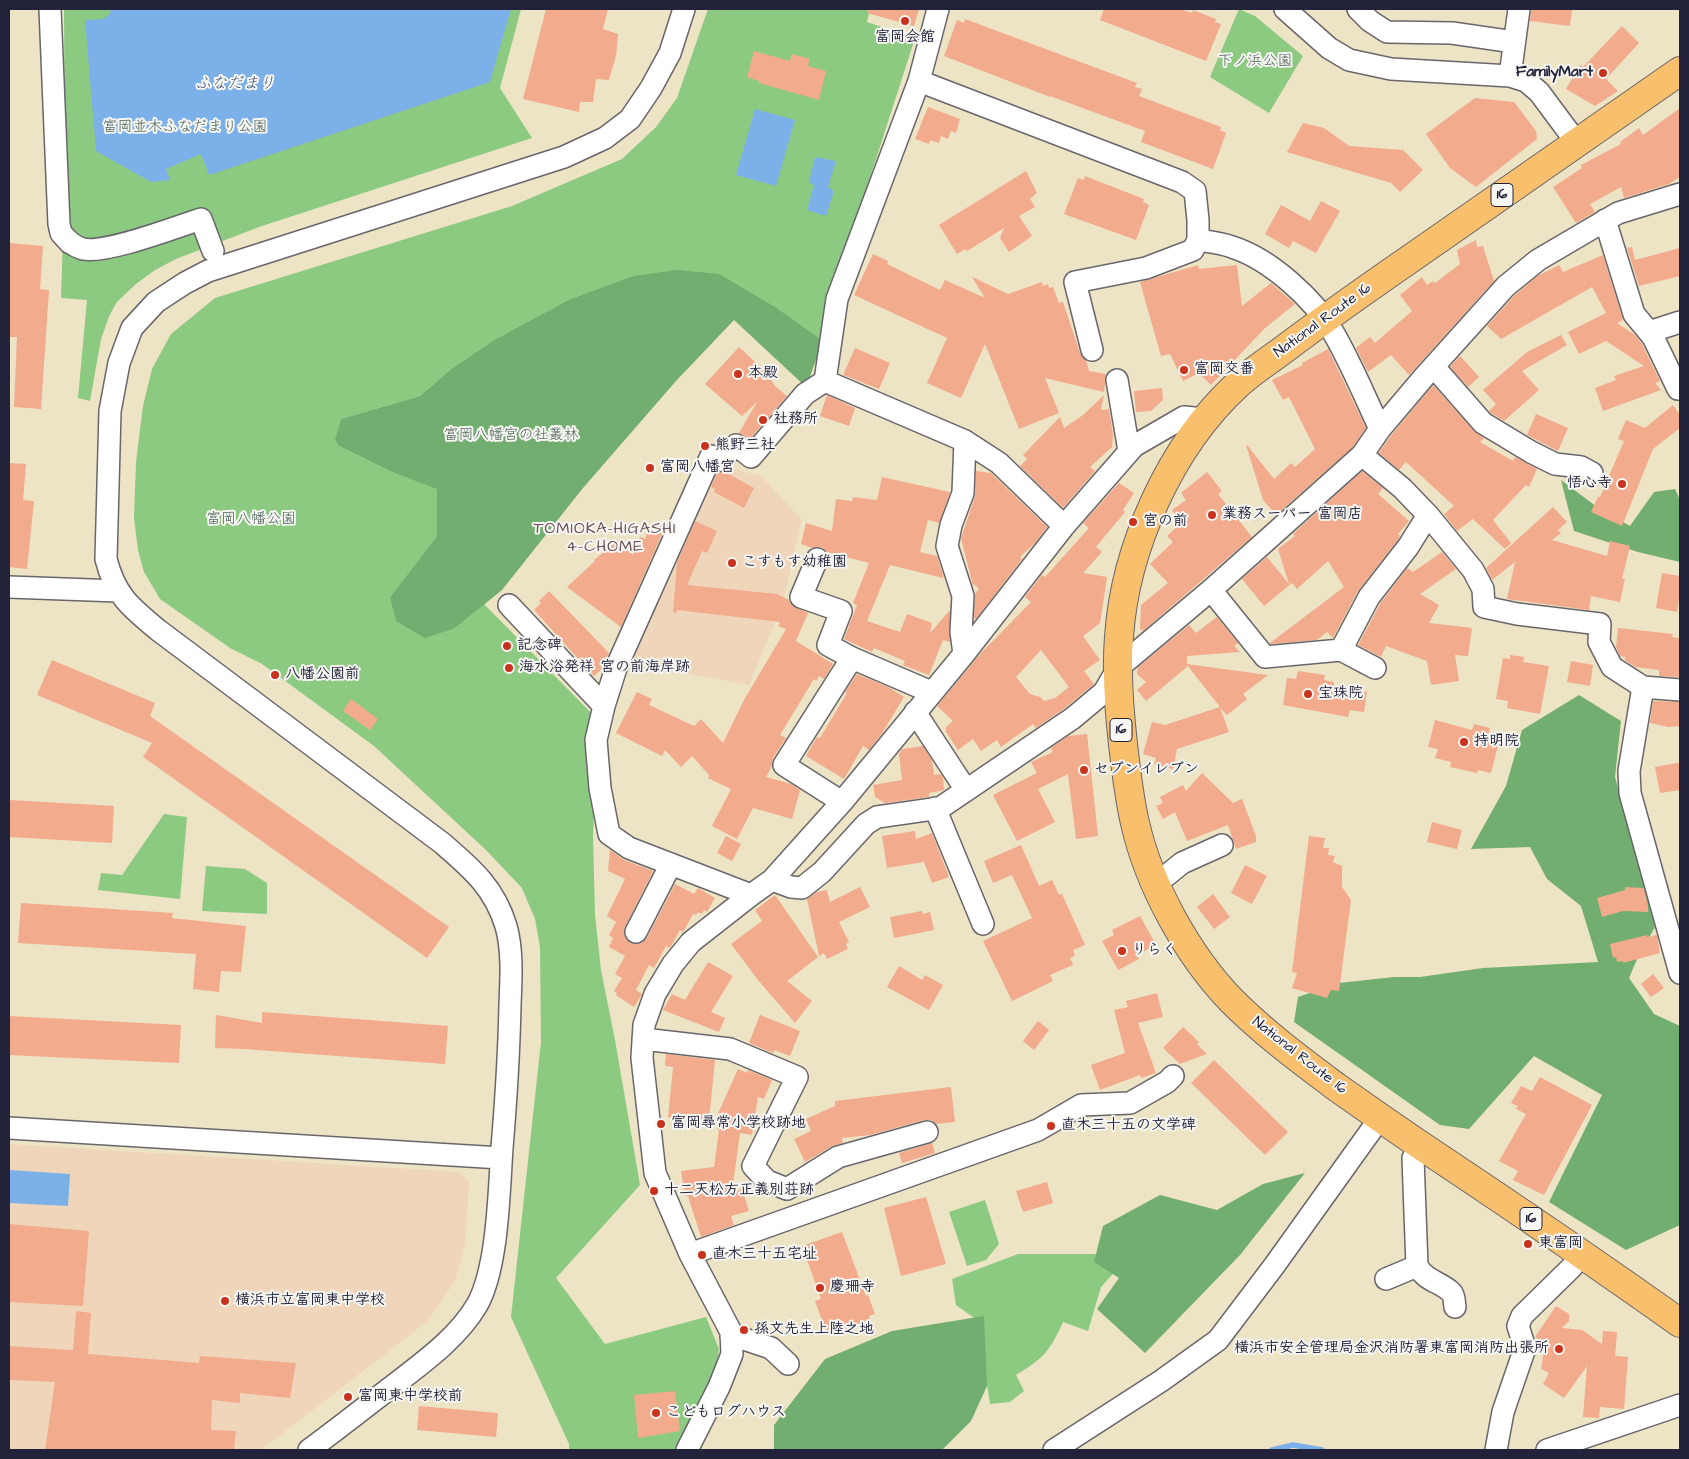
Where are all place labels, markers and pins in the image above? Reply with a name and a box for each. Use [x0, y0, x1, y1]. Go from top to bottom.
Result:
marker: 富岡会館 [899, 15, 911, 27]
place label: 富岡会館 [875, 29, 935, 47]
place label: FamilyMart [1516, 64, 1593, 82]
marker: FamilyMart [1597, 67, 1609, 79]
place label: 富岡交番 [1194, 361, 1254, 379]
marker: 富岡交番 [1178, 364, 1190, 376]
place label: 本殿 [748, 365, 778, 383]
marker: 本殿 [732, 368, 744, 380]
place label: 社務所 [773, 411, 818, 429]
marker: 社務所 [757, 414, 769, 426]
place label: 熊野三社 [715, 437, 775, 455]
marker: 熊野三社 [699, 440, 711, 452]
place label: 富岡八幡宮 [660, 459, 735, 477]
marker: 富岡八幡宮 [644, 462, 656, 474]
place label: 悟心寺 [1567, 475, 1612, 493]
marker: 悟心寺 [1616, 478, 1628, 490]
place label: 業務スーパー 富岡店 [1222, 506, 1362, 524]
marker: 業務スーパー 富岡店 [1206, 509, 1218, 521]
place label: 宮の前 [1143, 513, 1188, 531]
marker: 宮の前 [1127, 516, 1139, 528]
place label: こすもす幼稚園 [742, 554, 847, 572]
marker: こすもす幼稚園 [726, 557, 738, 569]
place label: 記念碑 [517, 637, 562, 655]
marker: 記念碑 [501, 640, 513, 652]
place label: 海水浴発祥 宮の前海岸跡 [519, 659, 690, 677]
marker: 海水浴発祥 宮の前海岸跡 [503, 662, 515, 674]
place label: 八幡公園前 [285, 666, 360, 684]
marker: 八幡公園前 [269, 669, 281, 681]
place label: 宝珠院 [1318, 685, 1363, 703]
marker: 宝珠院 [1302, 688, 1314, 700]
place label: 持明院 [1474, 733, 1519, 751]
marker: 持明院 [1458, 736, 1470, 748]
place label: セブンイレブン [1094, 761, 1199, 779]
marker: セブンイレブン [1078, 764, 1090, 776]
place label: りらく [1132, 942, 1177, 960]
marker: りらく [1116, 945, 1128, 957]
place label: 富岡尋常小学校跡地 [671, 1115, 806, 1133]
place label: 直木三十五の文学碑 [1061, 1117, 1196, 1135]
marker: 富岡尋常小学校跡地 [655, 1118, 667, 1130]
marker: 直木三十五の文学碑 [1045, 1120, 1057, 1132]
place label: 十二天松方正義別荘跡 [664, 1182, 814, 1200]
marker: 十二天松方正義別荘跡 [648, 1185, 660, 1197]
place label: 東富岡 [1538, 1235, 1583, 1253]
marker: 東富岡 [1522, 1238, 1534, 1250]
place label: 直木三十五宅址 [712, 1246, 817, 1264]
marker: 直木三十五宅址 [696, 1249, 708, 1261]
place label: 慶珊寺 [830, 1279, 875, 1297]
marker: 慶珊寺 [814, 1282, 826, 1294]
place label: 横浜市立富岡東中学校 [235, 1292, 385, 1310]
marker: 横浜市立富岡東中学校 [219, 1295, 231, 1307]
place label: 孫文先生上陸之地 [754, 1321, 874, 1339]
marker: 孫文先生上陸之地 [738, 1324, 750, 1336]
place label: 横浜市安全管理局金沢消防署東富岡消防出張所 [1234, 1340, 1549, 1358]
marker: 横浜市安全管理局金沢消防署東富岡消防出張所 [1553, 1343, 1565, 1355]
place label: 富岡東中学校前 [358, 1388, 463, 1406]
marker: 富岡東中学校前 [342, 1391, 354, 1403]
place label: こどもログハウス [666, 1404, 786, 1422]
marker: こどもログハウス [650, 1407, 662, 1419]

